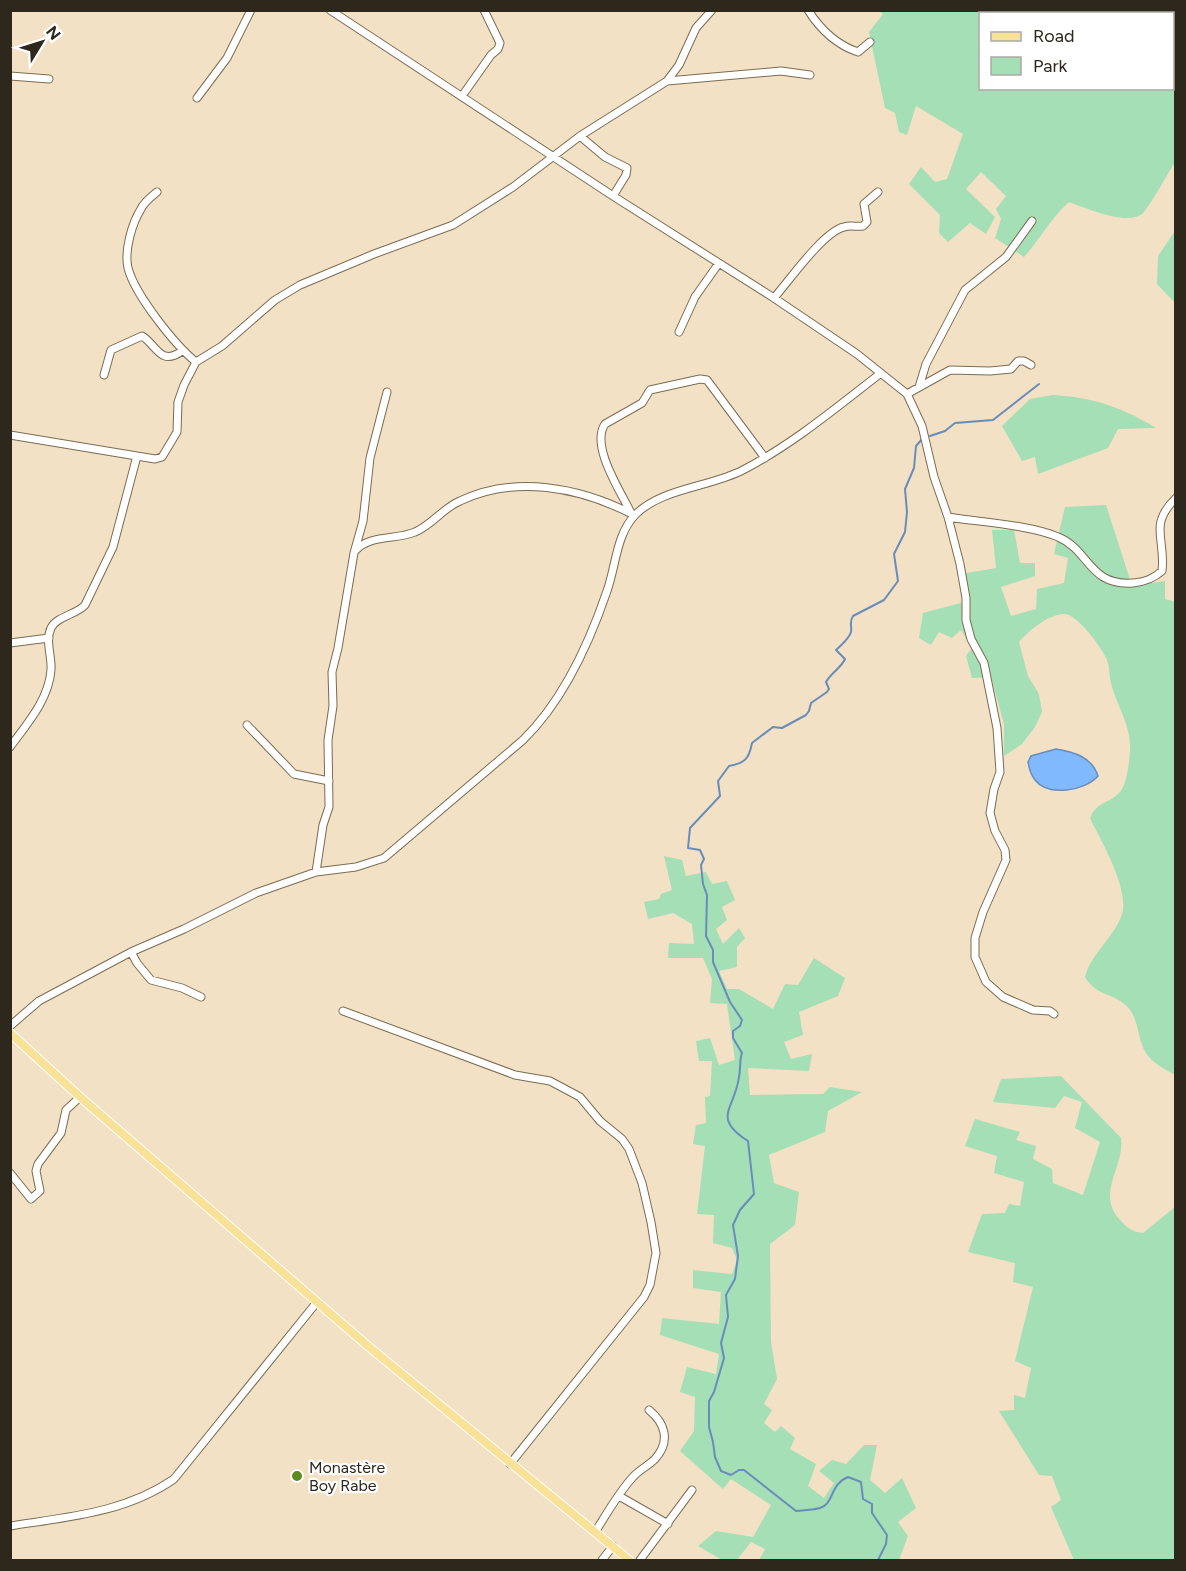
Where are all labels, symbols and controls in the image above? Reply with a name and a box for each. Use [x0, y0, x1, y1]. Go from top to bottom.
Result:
north arrow [12, 12, 72, 72]
legend [979, 12, 1174, 90]
text: N [42, 22, 65, 44]
text: Road [1033, 25, 1074, 47]
text: Park [1033, 55, 1068, 77]
place label: Monastère Boy Rabe [309, 1458, 386, 1495]
marker: Monastère Boy Rabe [290, 1469, 304, 1483]

